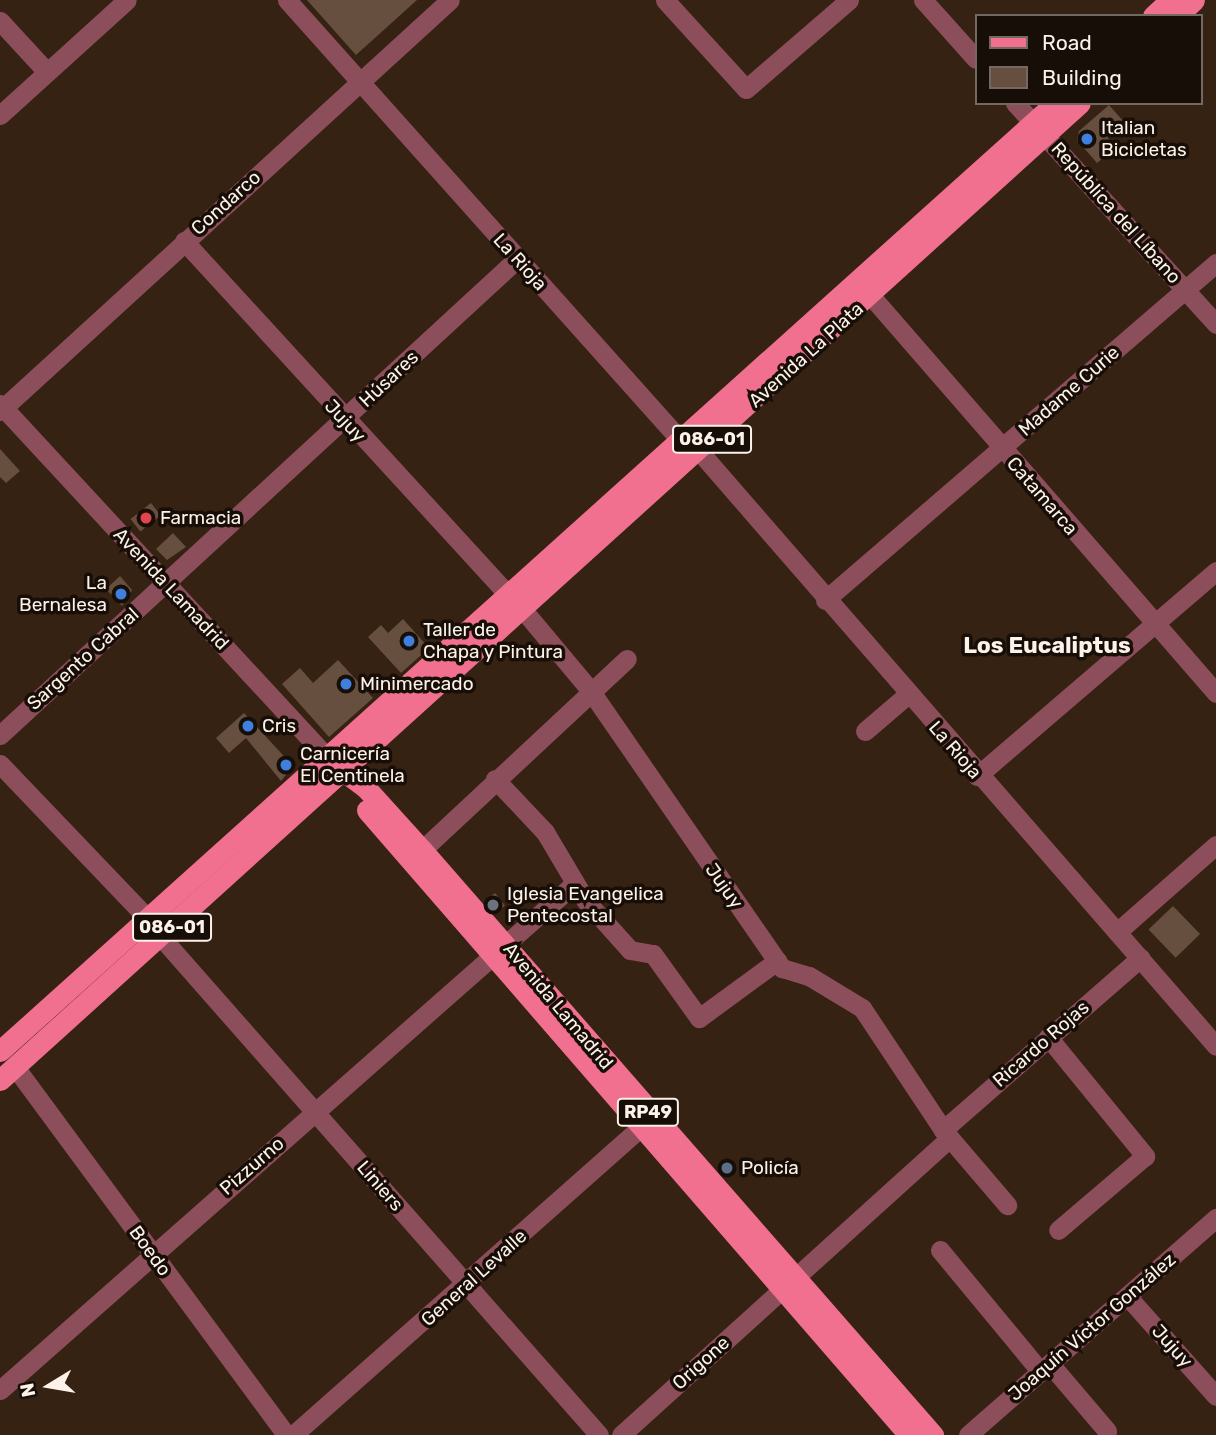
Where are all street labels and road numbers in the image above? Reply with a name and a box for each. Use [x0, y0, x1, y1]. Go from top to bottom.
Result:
street label: República del Líbano [1046, 137, 1186, 289]
street label: Condarco [187, 166, 265, 240]
street label: La Rioja [488, 229, 552, 295]
street label: Avenida La Plata [744, 298, 868, 412]
street label: Madame Curie [1014, 341, 1124, 441]
street label: Húsares [355, 346, 423, 412]
street label: Jujuy [320, 395, 370, 447]
road number: 086-01 [672, 424, 752, 454]
street label: Catamarca [1002, 452, 1082, 540]
street label: Avenida Lamadrid [109, 523, 233, 655]
street label: Sargento Cabral [23, 603, 143, 715]
street label: La Rioja [924, 716, 986, 784]
street label: Jujuy [700, 859, 748, 913]
road number: 086-01 [132, 912, 212, 942]
street label: Avenida Lamadrid [498, 938, 618, 1074]
street label: Ricardo Rojas [988, 996, 1094, 1092]
road number: RP49 [616, 1098, 680, 1126]
street label: Pizzurno [215, 1132, 289, 1200]
street label: Liniers [352, 1156, 408, 1216]
street label: Boedo [124, 1221, 176, 1281]
street label: General Levalle [417, 1225, 531, 1331]
street label: Joaquín Víctor González [1003, 1248, 1181, 1406]
street label: Jujuy [1147, 1320, 1197, 1372]
street label: Origone [668, 1331, 734, 1395]

